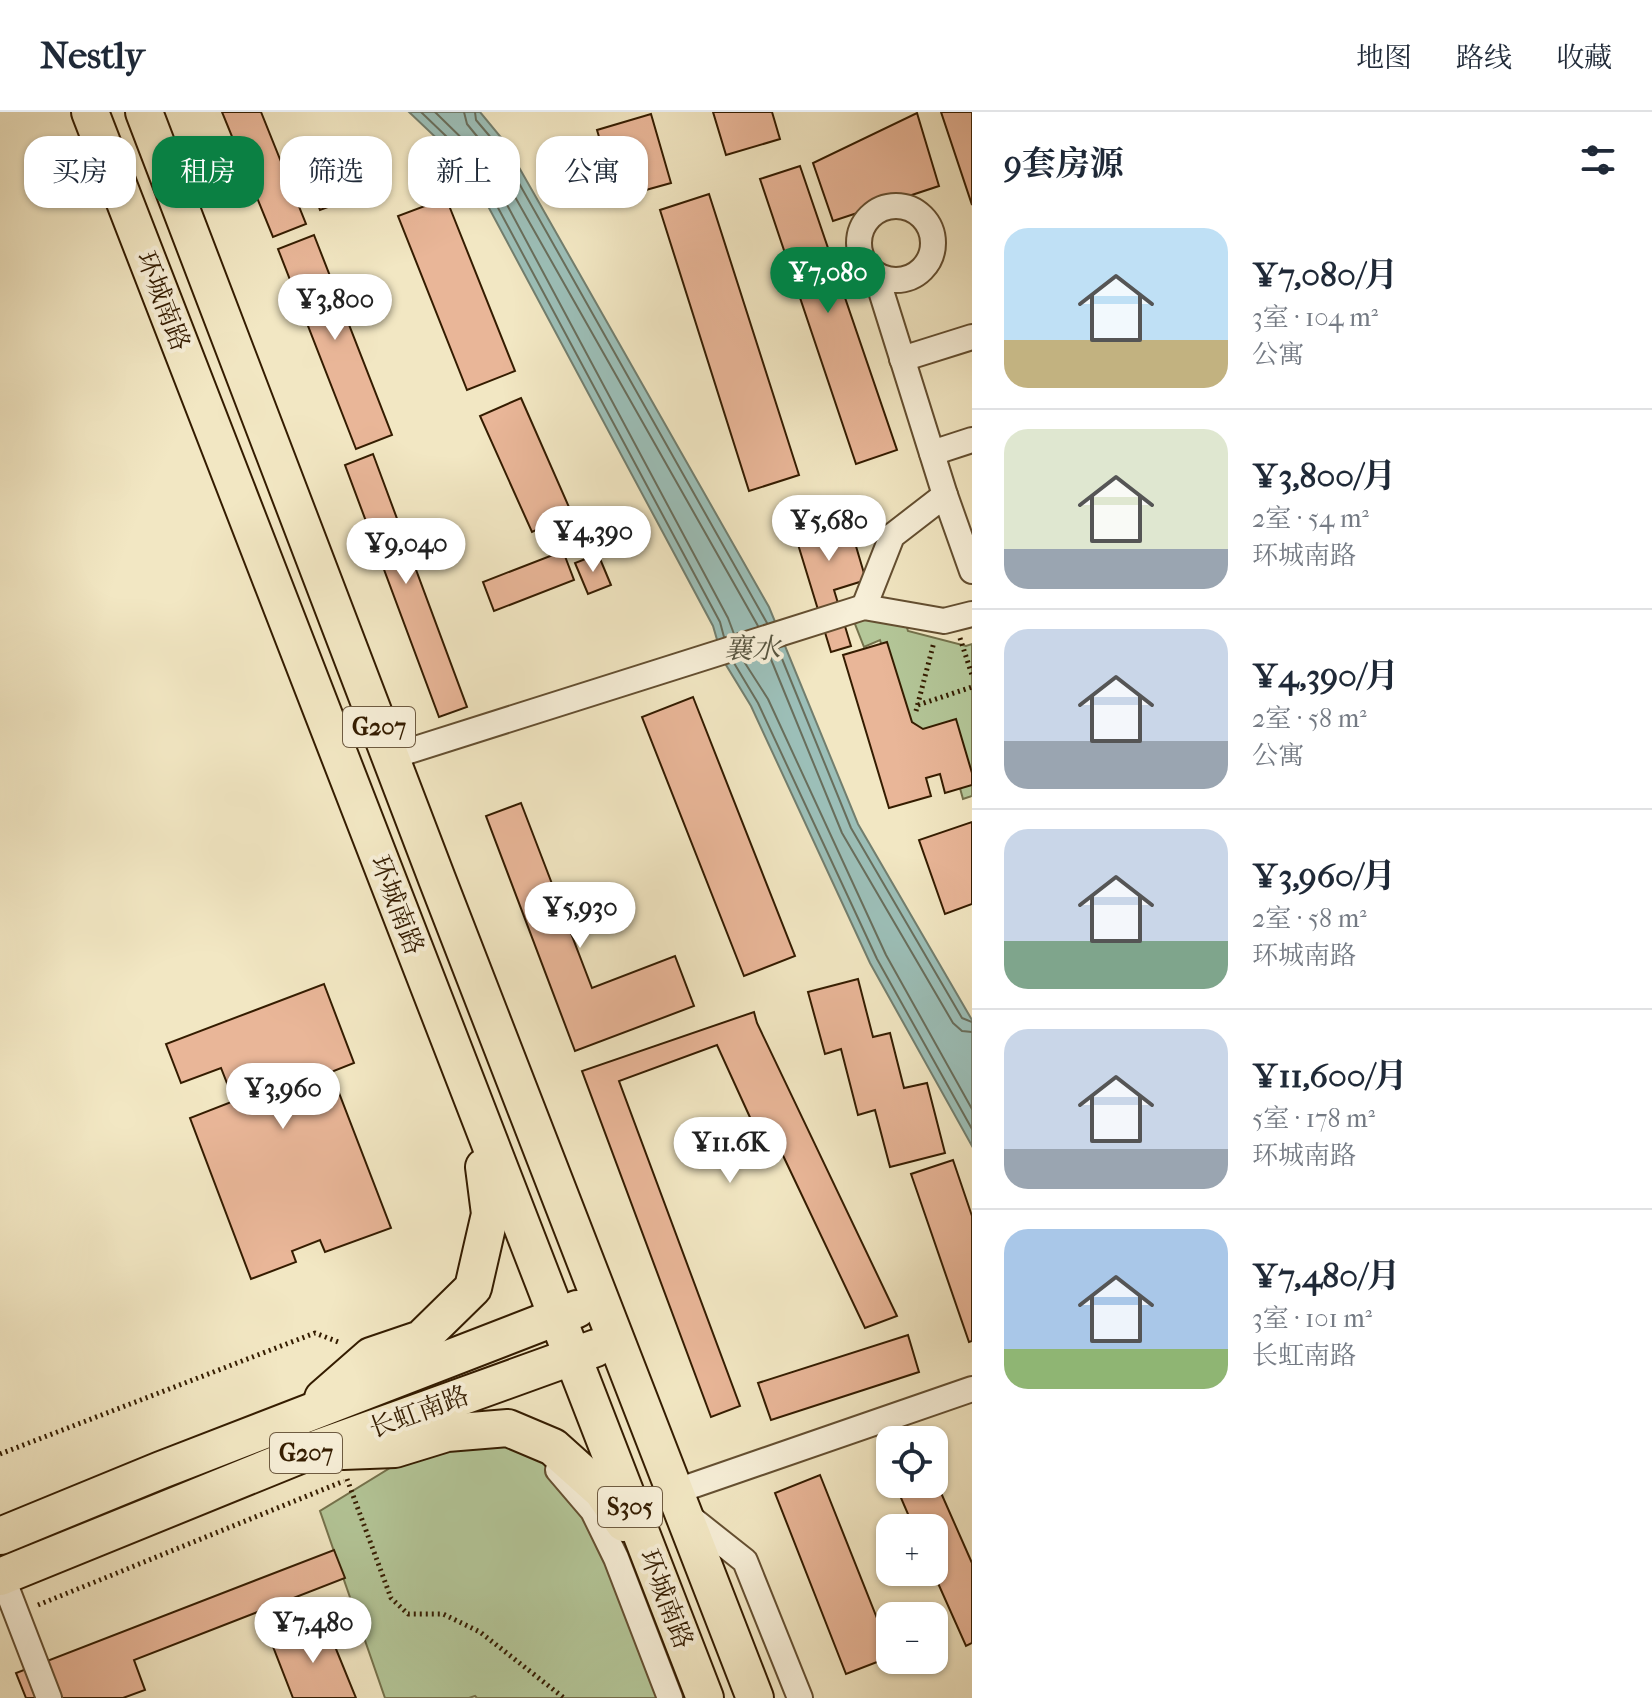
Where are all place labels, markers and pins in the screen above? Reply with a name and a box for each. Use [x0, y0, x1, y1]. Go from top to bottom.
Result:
pin: ¥7,080 [763, 247, 893, 315]
pin: ¥3,800 [270, 274, 400, 342]
pin: ¥5,680 [764, 495, 894, 563]
pin: ¥4,390 [528, 506, 658, 574]
pin: ¥9,040 [341, 518, 471, 586]
pin: ¥5,930 [515, 882, 645, 950]
pin: ¥3,960 [218, 1063, 348, 1131]
pin: ¥11.6K [665, 1117, 795, 1185]
pin: ¥7,480 [248, 1597, 378, 1665]

